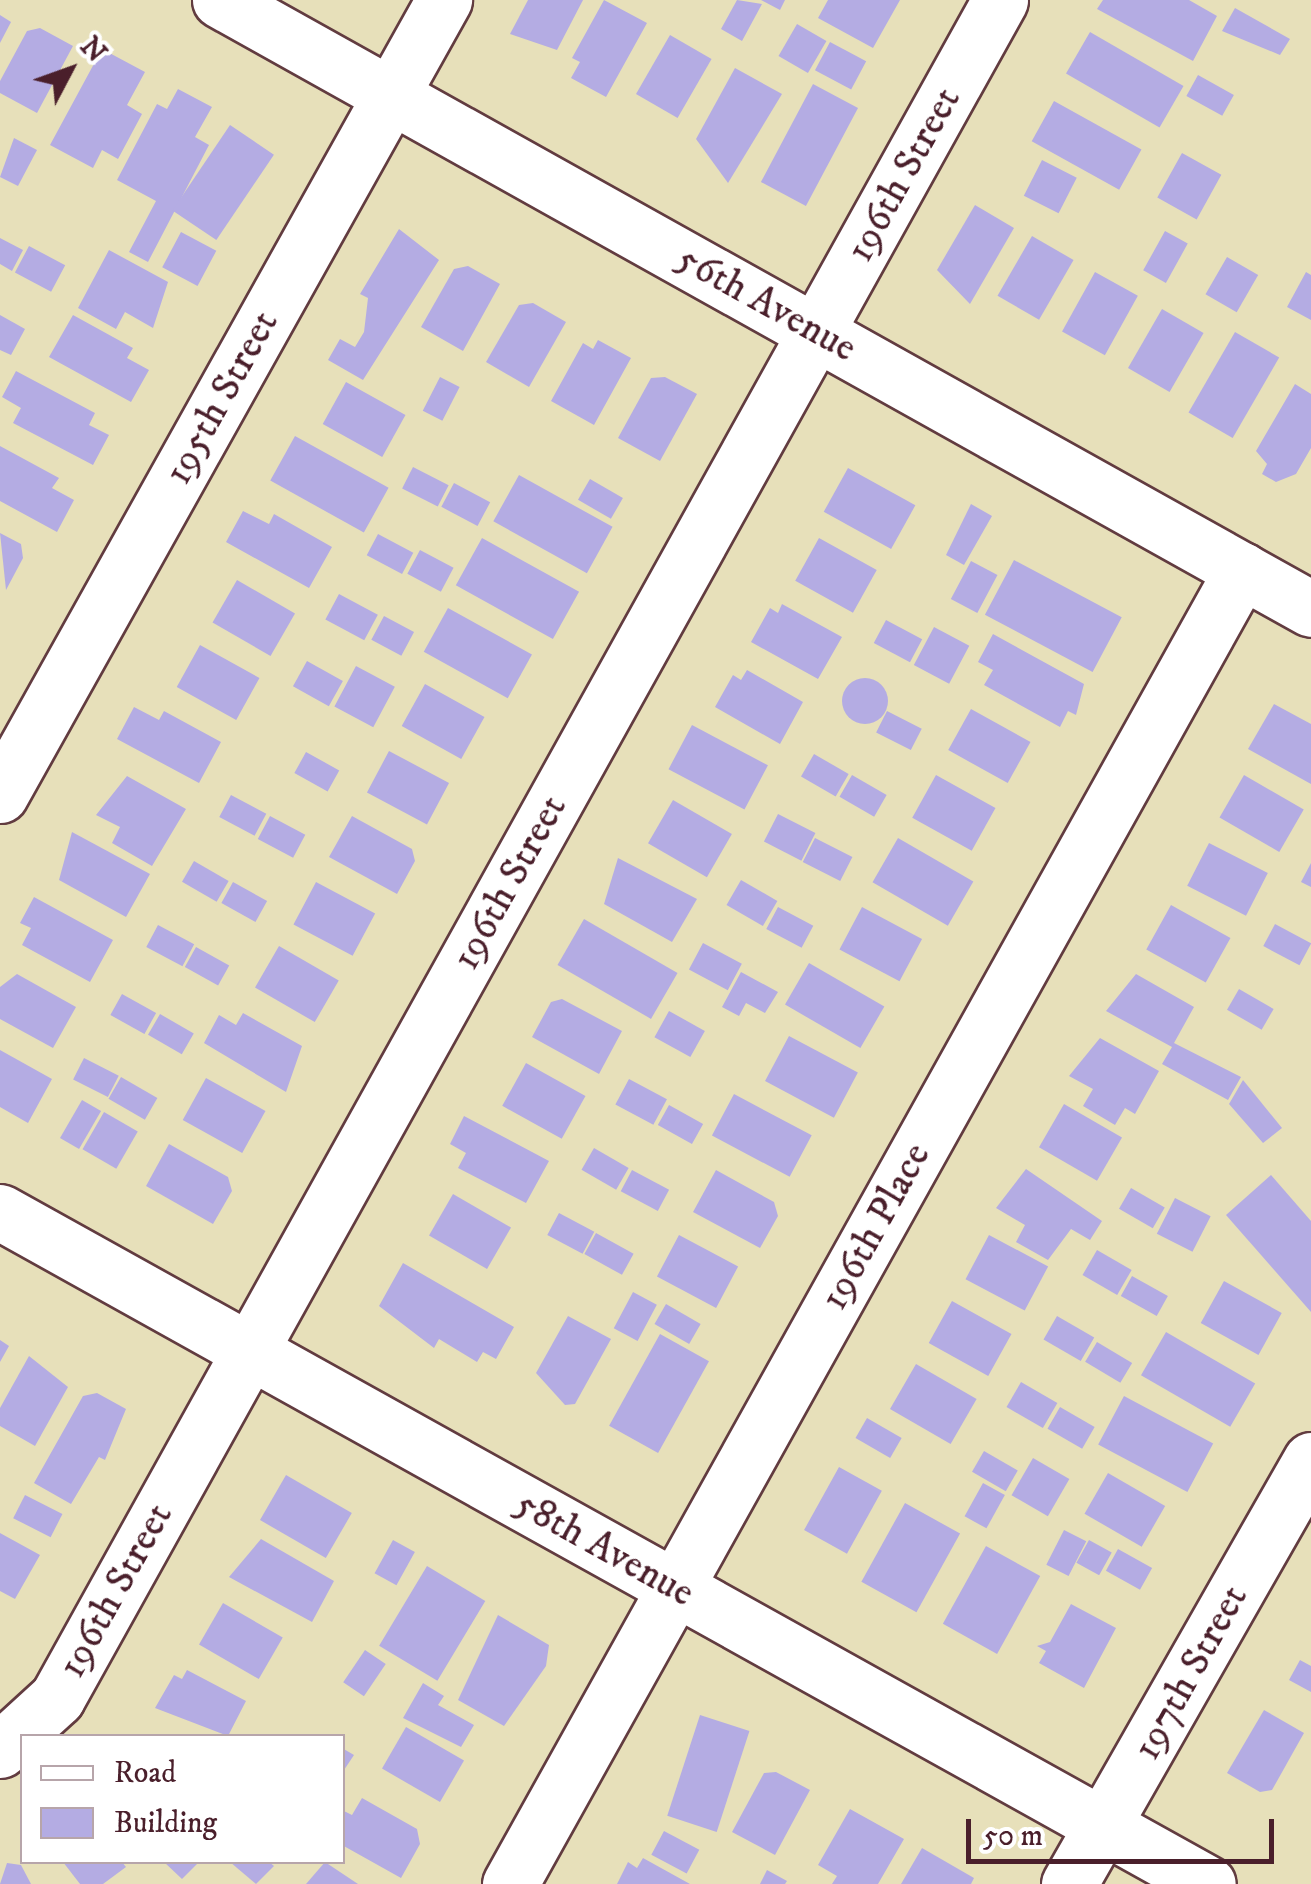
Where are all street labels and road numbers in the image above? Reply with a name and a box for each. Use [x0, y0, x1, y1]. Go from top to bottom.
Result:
street label: 196th Street [836, 79, 972, 271]
street label: 56th Avenue [668, 235, 864, 373]
street label: 195th Street [155, 303, 289, 493]
street label: 196th Street [442, 787, 578, 979]
street label: 196th Place [811, 1135, 941, 1319]
street label: 58th Avenue [506, 1480, 702, 1618]
street label: 196th Street [48, 1495, 184, 1687]
street label: 197th Street [1123, 1577, 1259, 1769]

